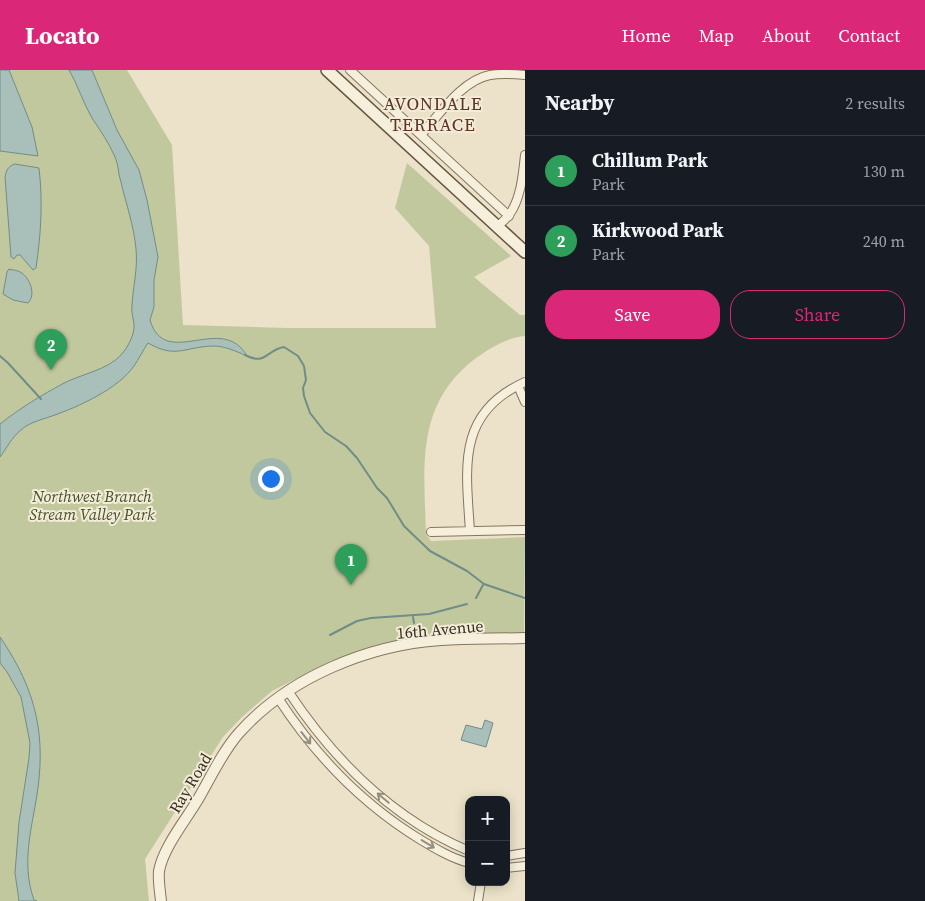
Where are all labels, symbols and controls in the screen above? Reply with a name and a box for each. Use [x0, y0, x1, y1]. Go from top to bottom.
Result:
text: Locato [25, 19, 100, 52]
text: Home [622, 23, 671, 48]
text: Map [699, 23, 734, 48]
text: About [762, 23, 810, 48]
text: Contact [838, 23, 900, 48]
text: Nearby [545, 88, 615, 117]
district label: AVONDALE TERRACE [383, 91, 483, 137]
text: 2 results [845, 92, 905, 114]
text: Chillum Park [592, 147, 708, 173]
text: 1 [557, 160, 565, 182]
text: 130 m [863, 160, 905, 182]
text: Park [592, 173, 625, 195]
text: Kirkwood Park [592, 217, 724, 243]
text: 2 [557, 230, 565, 252]
text: 240 m [863, 230, 905, 252]
text: Park [592, 243, 625, 265]
button: Save [545, 290, 720, 339]
button: Share [730, 290, 905, 339]
pin: 2 [35, 329, 67, 370]
your location [258, 466, 284, 492]
park label: Northwest Branch Stream Valley Park [30, 485, 155, 525]
pin: 1 [335, 544, 367, 585]
street label: 16th Avenue [396, 614, 484, 644]
one-way arrow [301, 731, 312, 744]
street label: Ray Road [163, 749, 217, 817]
one-way arrow [376, 793, 389, 804]
map controls [465, 796, 510, 886]
button: + [465, 796, 510, 841]
one-way arrow [421, 839, 435, 849]
button: − [465, 841, 510, 886]

